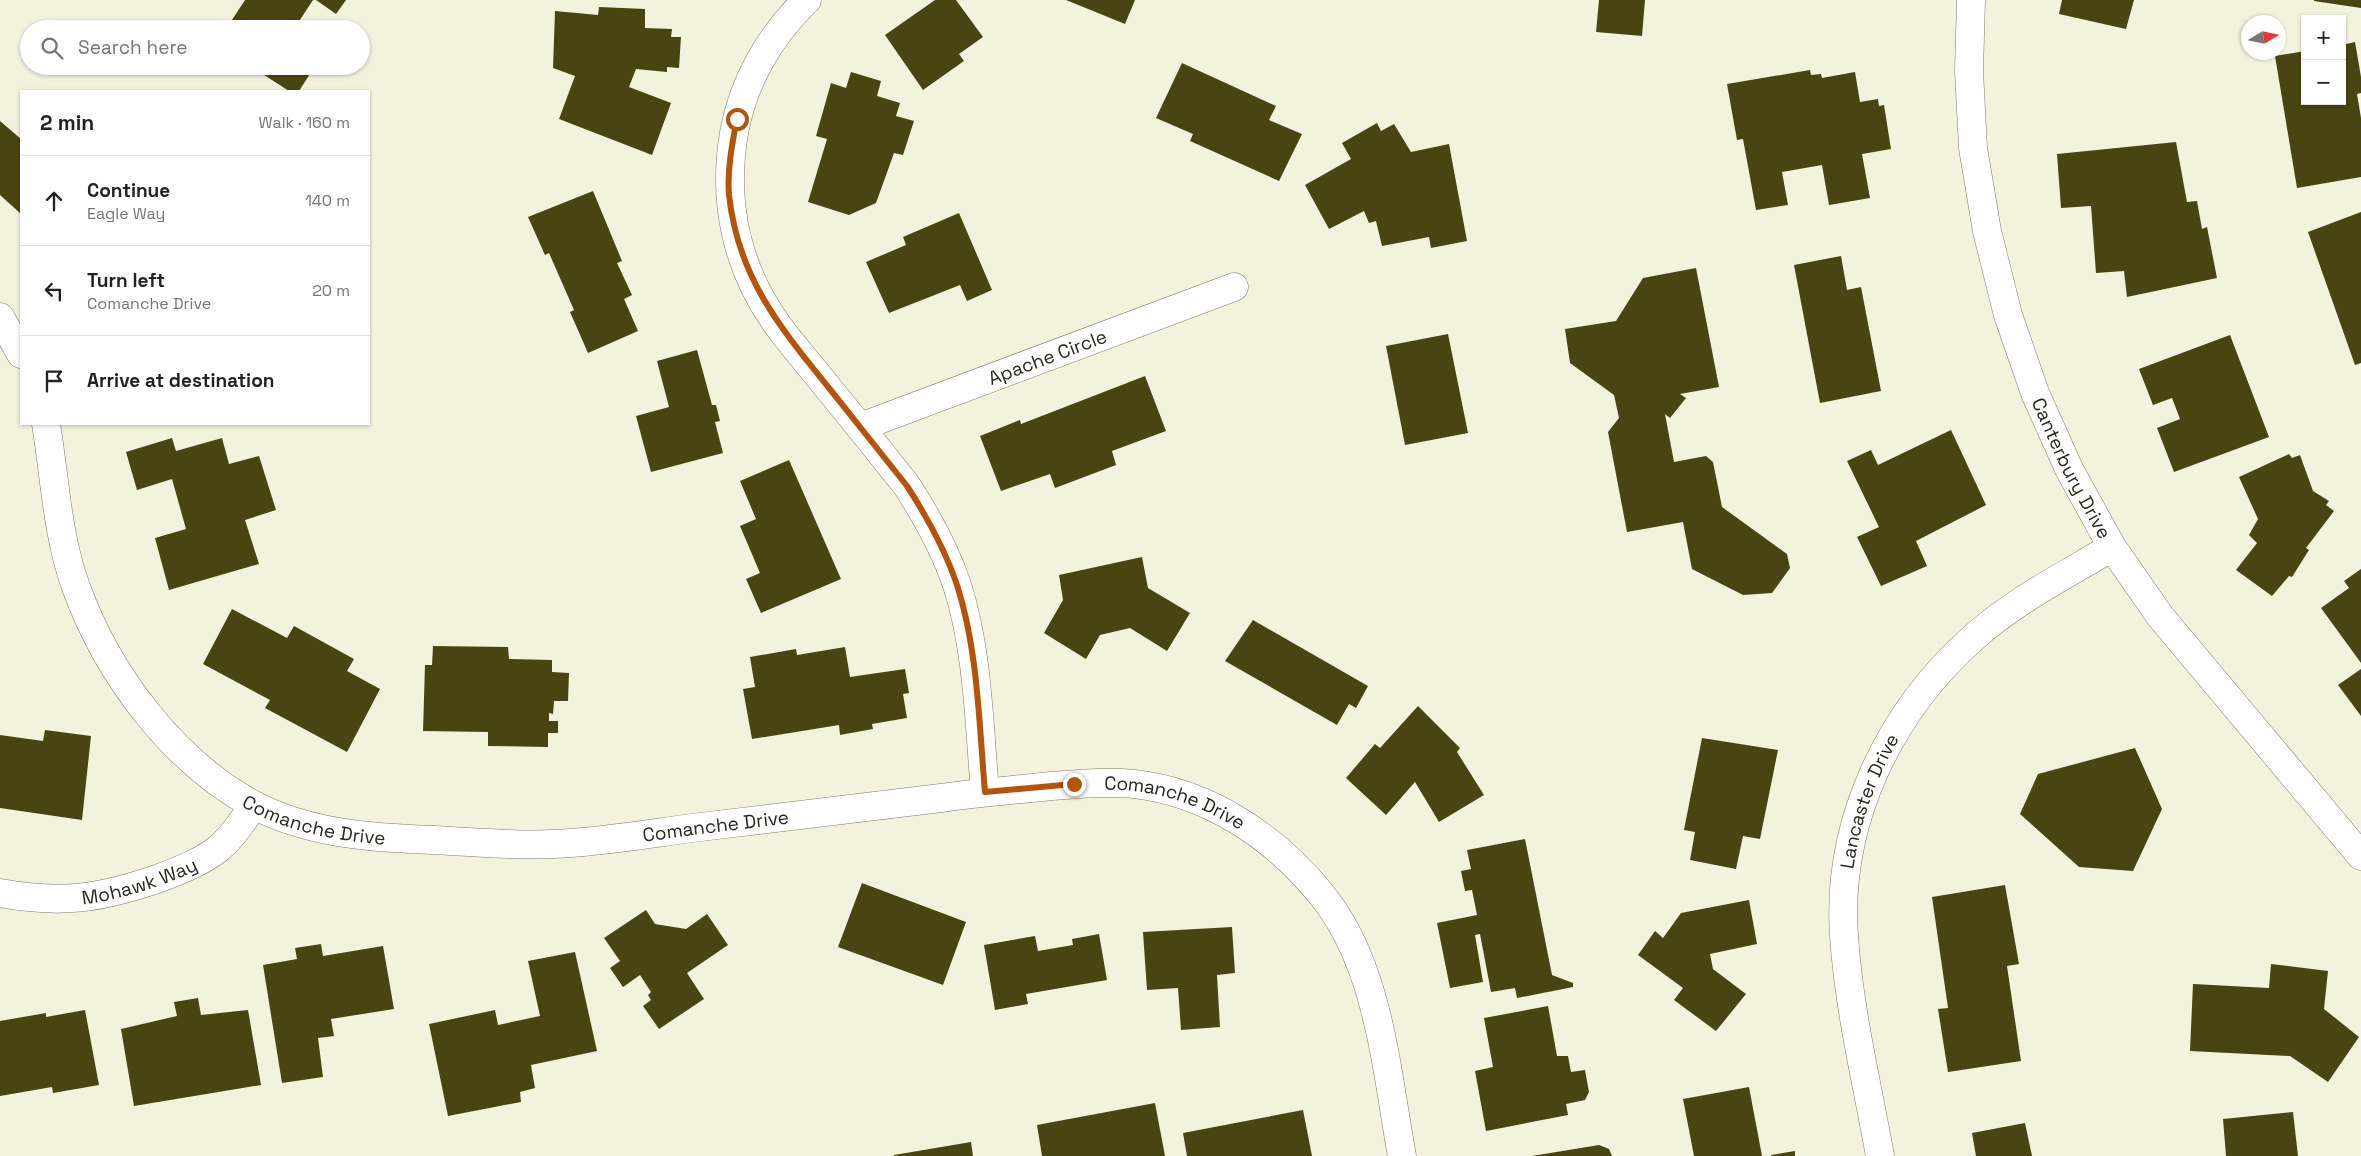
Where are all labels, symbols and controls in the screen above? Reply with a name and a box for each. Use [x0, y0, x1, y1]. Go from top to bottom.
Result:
north arrow [2241, 15, 2286, 60]
map controls [2301, 15, 2346, 105]
button: + [2301, 15, 2346, 60]
search box [20, 20, 370, 75]
icon: search [38, 34, 66, 62]
text: Search here [78, 35, 188, 60]
button: − [2301, 60, 2346, 105]
route start [726, 108, 749, 131]
text: 2 min [40, 109, 94, 136]
text: Walk · 160 m [259, 112, 350, 133]
text: Continue [87, 178, 170, 203]
icon: ahead [40, 187, 68, 215]
text: 140 m [305, 190, 350, 211]
text: Eagle Way [87, 203, 165, 224]
text: Turn left [87, 268, 165, 293]
icon: left [40, 277, 68, 305]
text: 20 m [312, 280, 350, 301]
text: Comanche Drive [87, 293, 211, 314]
street label: Apache Circle [985, 324, 1110, 391]
icon: arrive [40, 367, 68, 395]
text: Arrive at destination [87, 368, 275, 393]
street label: Canterbury Drive [2026, 394, 2117, 543]
street label: Lancaster Drive [1834, 729, 1905, 870]
street label: Comanche Drive [1104, 771, 1250, 835]
route end [1063, 773, 1086, 796]
street label: Comanche Drive [238, 789, 387, 851]
street label: Comanche Drive [641, 804, 790, 848]
street label: Mohawk Way [80, 852, 201, 910]

